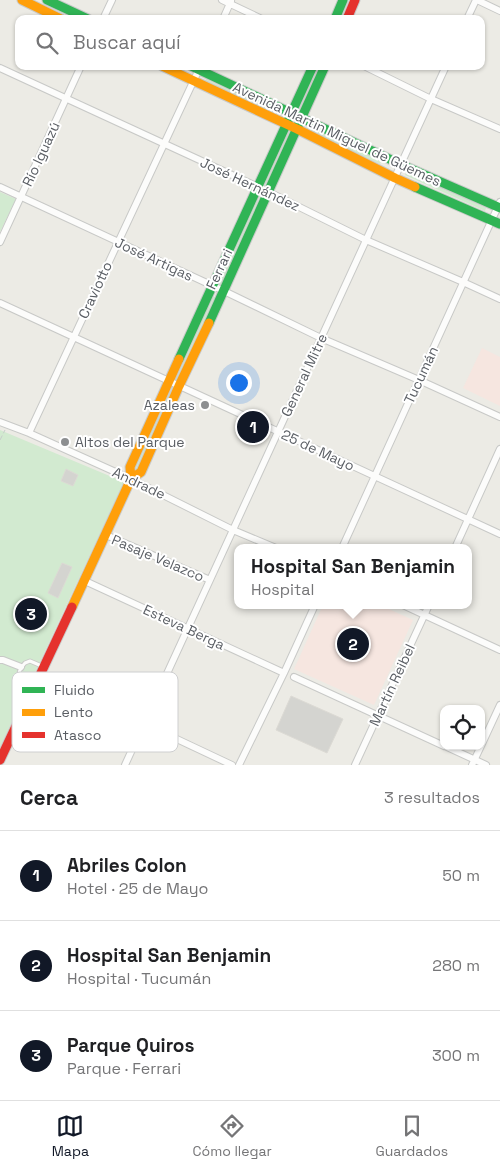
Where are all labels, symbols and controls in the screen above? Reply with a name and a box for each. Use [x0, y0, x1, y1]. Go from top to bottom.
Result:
search box [15, 15, 485, 70]
icon: search [33, 29, 61, 57]
text: Buscar aquí [73, 30, 181, 55]
street label: Avenida Martin Miguel de Güemes [230, 78, 444, 190]
street label: Río Iguazú [18, 119, 64, 189]
street label: José Hernández [197, 153, 303, 215]
street label: José Artigas [112, 233, 196, 285]
street label: Ferrari [202, 246, 236, 292]
street label: Craviotto [74, 259, 116, 321]
street label: General Mitre [277, 330, 331, 420]
street label: Tucumán [400, 343, 442, 407]
your location [226, 370, 252, 396]
place label: Azaleas [144, 396, 195, 414]
marker: Azaleas [199, 399, 211, 411]
pin: 1 [237, 408, 269, 446]
street label: 25 de Mayo [279, 425, 357, 475]
place label: Altos del Parque [75, 433, 185, 451]
marker: Altos del Parque [59, 436, 71, 448]
street label: Andrade [110, 463, 168, 503]
street label: Pasaje Velazco [109, 530, 207, 586]
popup [234, 544, 472, 609]
text: Hospital San Benjamin [251, 554, 455, 579]
text: Hospital [251, 579, 314, 600]
pin: 3 [15, 595, 47, 633]
street label: Esteva Berga [140, 600, 228, 654]
pin: 2 [337, 625, 369, 663]
street label: Martín Reibel [365, 641, 419, 729]
legend [12, 672, 178, 752]
text: Fluido [54, 681, 95, 699]
text: Lento [54, 703, 93, 721]
map controls [440, 705, 485, 750]
button: locate [440, 705, 485, 750]
text: Atasco [54, 726, 101, 744]
text: Cerca [20, 784, 78, 811]
text: 3 resultados [384, 787, 480, 808]
text: Abriles Colon [67, 853, 187, 878]
text: 1 [32, 865, 40, 886]
text: 50 m [442, 865, 480, 886]
text: Hotel · 25 de Mayo [67, 878, 209, 899]
text: Hospital San Benjamin [67, 943, 271, 968]
text: 2 [31, 955, 41, 976]
text: 280 m [432, 955, 480, 976]
text: Hospital · Tucumán [67, 968, 211, 989]
text: Parque Quiros [67, 1033, 194, 1058]
text: 3 [31, 1045, 41, 1066]
text: 300 m [432, 1045, 480, 1066]
text: Parque · Ferrari [67, 1058, 181, 1079]
tab: Mapa [52, 1112, 89, 1160]
tab: Cómo llegar [193, 1112, 272, 1160]
tab: Guardados [375, 1112, 448, 1160]

